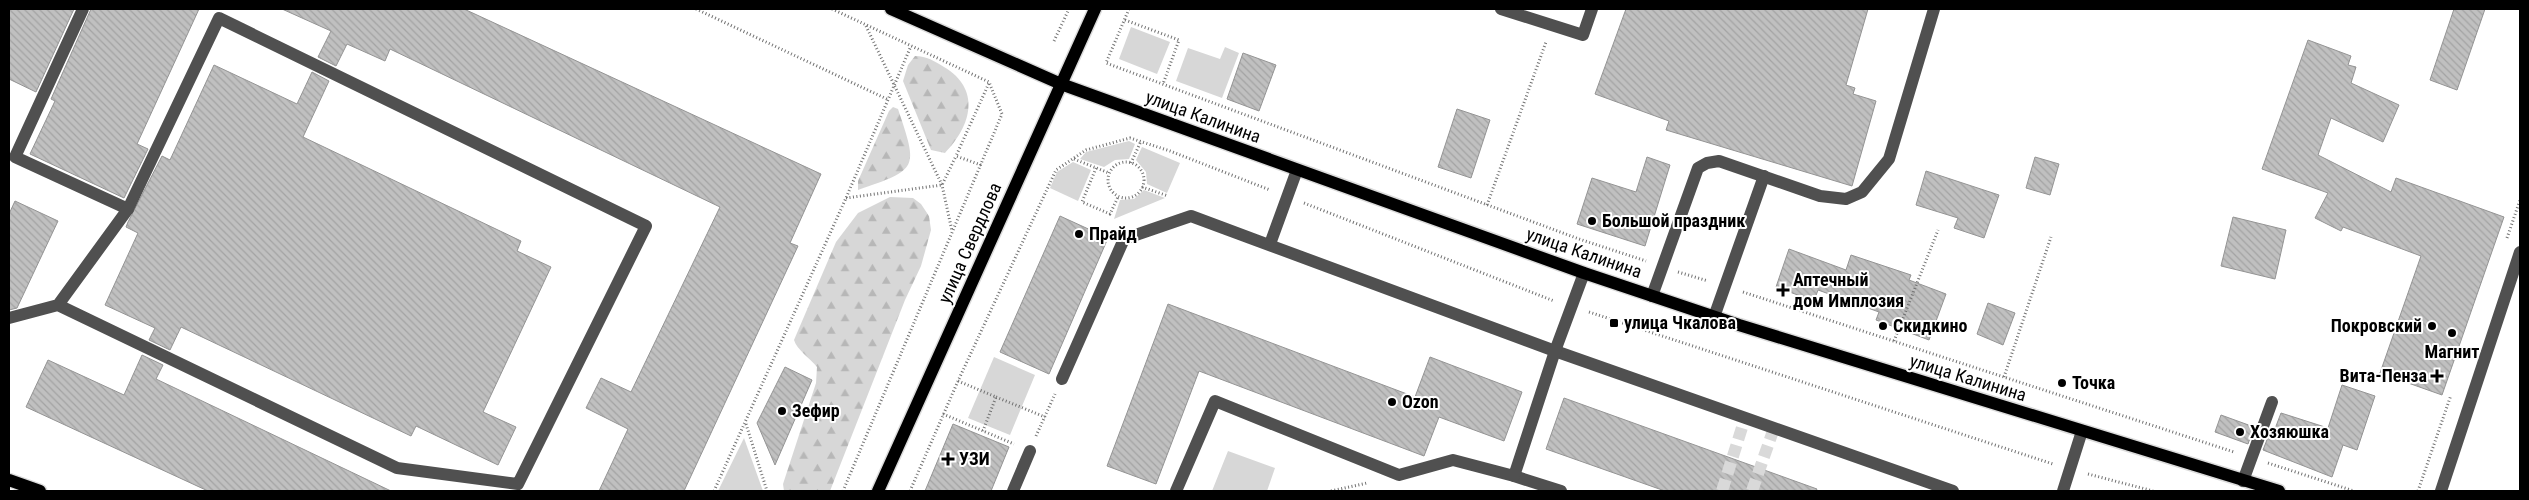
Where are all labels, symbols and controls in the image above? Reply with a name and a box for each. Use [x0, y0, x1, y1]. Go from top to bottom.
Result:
street label: улица Калинина [1143, 86, 1264, 147]
street label: улица Свердлова [934, 179, 1006, 306]
place label: Большой праздник [1602, 210, 1745, 231]
marker: Большой праздник [1586, 215, 1598, 227]
place label: Прайд [1089, 223, 1137, 244]
street label: улица Калинина [1524, 223, 1645, 282]
marker: Прайд [1073, 228, 1085, 240]
place label: Аптечный дом Имплозия [1793, 269, 1904, 311]
marker: Аптечный дом Имплозия [1777, 284, 1789, 296]
place label: улица Чкалова [1624, 312, 1736, 333]
place label: Скидкино [1893, 315, 1967, 336]
place label: Покровский [2331, 315, 2422, 336]
marker: улица Чкалова [1608, 317, 1620, 329]
marker: Скидкино [1877, 320, 1889, 332]
marker: Покровский [2426, 320, 2438, 332]
marker: Магнит [2446, 327, 2458, 339]
place label: Магнит [2425, 341, 2479, 362]
street label: улица Калинина [1907, 350, 2029, 405]
place label: Вита-Пенза [2340, 365, 2427, 386]
marker: Вита-Пенза [2431, 370, 2443, 382]
place label: Точка [2072, 372, 2115, 393]
marker: Точка [2056, 377, 2068, 389]
place label: Ozon [1402, 391, 1439, 412]
marker: Ozon [1386, 396, 1398, 408]
place label: Зефир [792, 400, 840, 421]
marker: Зефир [776, 405, 788, 417]
place label: Хозяюшка [2250, 421, 2329, 442]
marker: Хозяюшка [2234, 426, 2246, 438]
place label: УЗИ [959, 448, 990, 469]
marker: УЗИ [941, 452, 955, 466]

